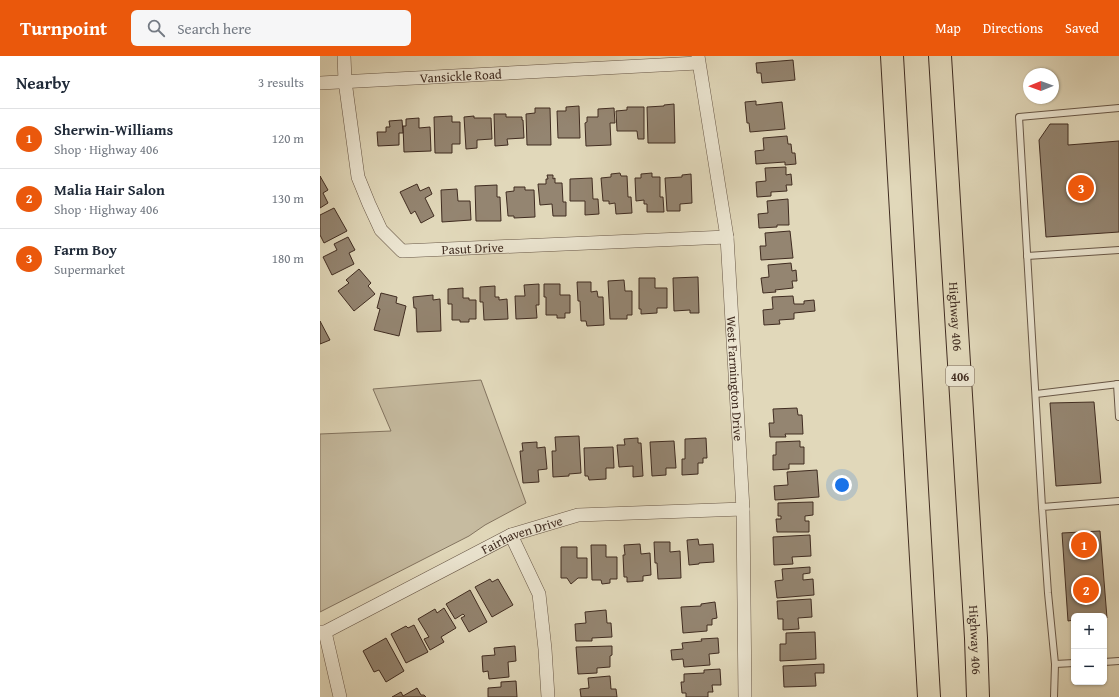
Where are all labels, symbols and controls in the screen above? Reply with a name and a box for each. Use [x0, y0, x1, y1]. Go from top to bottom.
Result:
search box [131, 10, 411, 46]
text: Turnpoint [20, 14, 107, 42]
icon: search [145, 17, 167, 39]
text: Search here [177, 18, 251, 39]
text: Map [935, 18, 961, 38]
text: Directions [983, 18, 1043, 38]
text: Saved [1065, 18, 1099, 38]
street label: Vansickle Road [419, 64, 502, 87]
north arrow [1023, 68, 1059, 104]
text: Nearby [16, 70, 70, 95]
text: 3 results [258, 73, 304, 92]
text: Sherwin-Williams [54, 119, 173, 140]
text: 1 [26, 129, 32, 148]
text: 120 m [272, 129, 304, 148]
text: Shop · Highway 406 [54, 140, 159, 159]
pin: 3 [1068, 173, 1094, 203]
text: Malia Hair Salon [54, 179, 165, 200]
text: 2 [26, 189, 32, 208]
text: 130 m [272, 189, 304, 208]
text: Shop · Highway 406 [54, 200, 159, 219]
street label: Pasut Drive [441, 237, 504, 259]
text: Farm Boy [54, 239, 117, 260]
text: 3 [26, 249, 32, 268]
text: 180 m [272, 249, 304, 268]
text: Supermarket [54, 260, 125, 279]
street label: Highway 406 [944, 281, 968, 352]
street label: West Farmington Drive [722, 315, 748, 442]
road number: 406 [946, 366, 974, 386]
your location [832, 475, 852, 495]
street label: Fairhaven Drive [478, 511, 565, 559]
pin: 1 [1071, 530, 1097, 560]
pin: 2 [1073, 575, 1099, 605]
street label: Highway 406 [964, 605, 987, 675]
map controls [1071, 613, 1107, 685]
button: + [1071, 613, 1107, 649]
button: − [1071, 649, 1107, 685]

